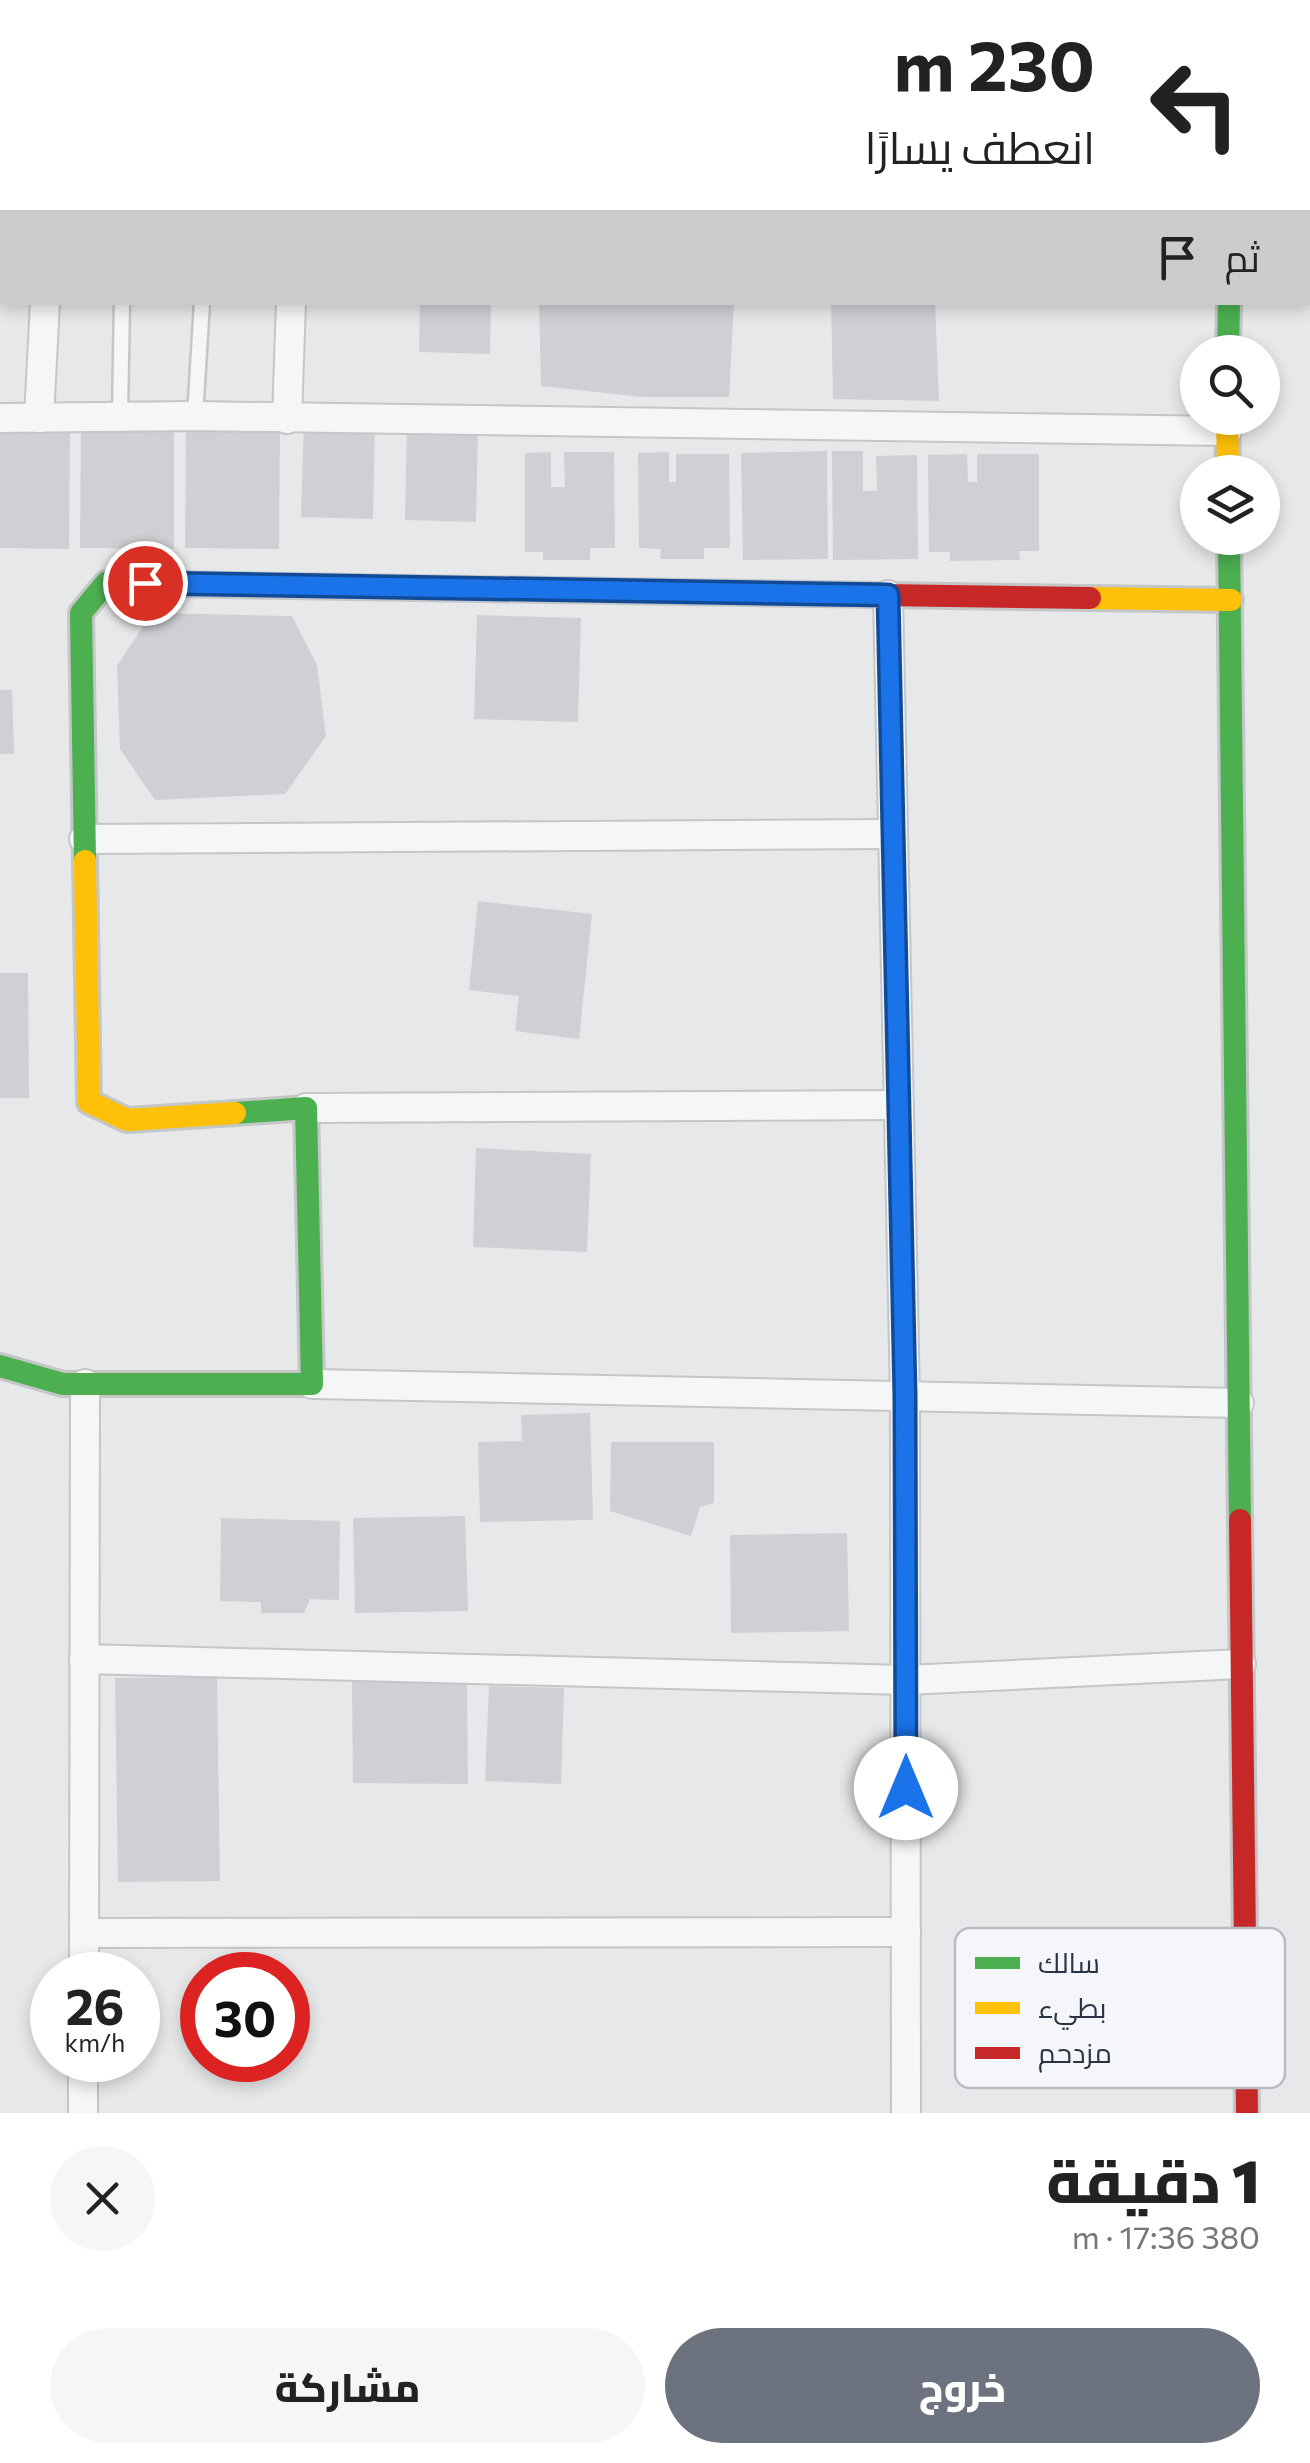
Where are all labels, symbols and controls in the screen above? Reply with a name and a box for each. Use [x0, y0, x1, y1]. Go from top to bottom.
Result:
text: 230 m [893, 20, 1095, 105]
icon: left [1130, 40, 1260, 170]
text: انعطف يسارًا [865, 118, 1095, 173]
icon: arrive [1150, 230, 1205, 285]
text: ثم [1225, 233, 1260, 280]
map controls [1180, 335, 1280, 555]
button: search [1180, 335, 1280, 435]
button: layers [1180, 455, 1280, 555]
pin [103, 541, 188, 626]
icon: arrive [118, 556, 173, 611]
position arrow [854, 1736, 958, 1840]
legend [955, 1928, 1285, 2088]
text: سالك [1038, 1945, 1100, 1979]
speed limit sign: 30 [180, 1952, 310, 2082]
text: 26 [65, 1974, 124, 2035]
text: بطيء [1038, 1990, 1106, 2030]
text: km/h [65, 2027, 125, 2057]
text: مزدحم [1038, 2035, 1112, 2073]
text: 1 دقيقة [1046, 2142, 1260, 2215]
button: close [50, 2146, 155, 2251]
text: 380 m · 17:36 [1072, 2216, 1260, 2256]
button: مشاركة [50, 2328, 645, 2443]
button: خروج [665, 2328, 1260, 2443]

